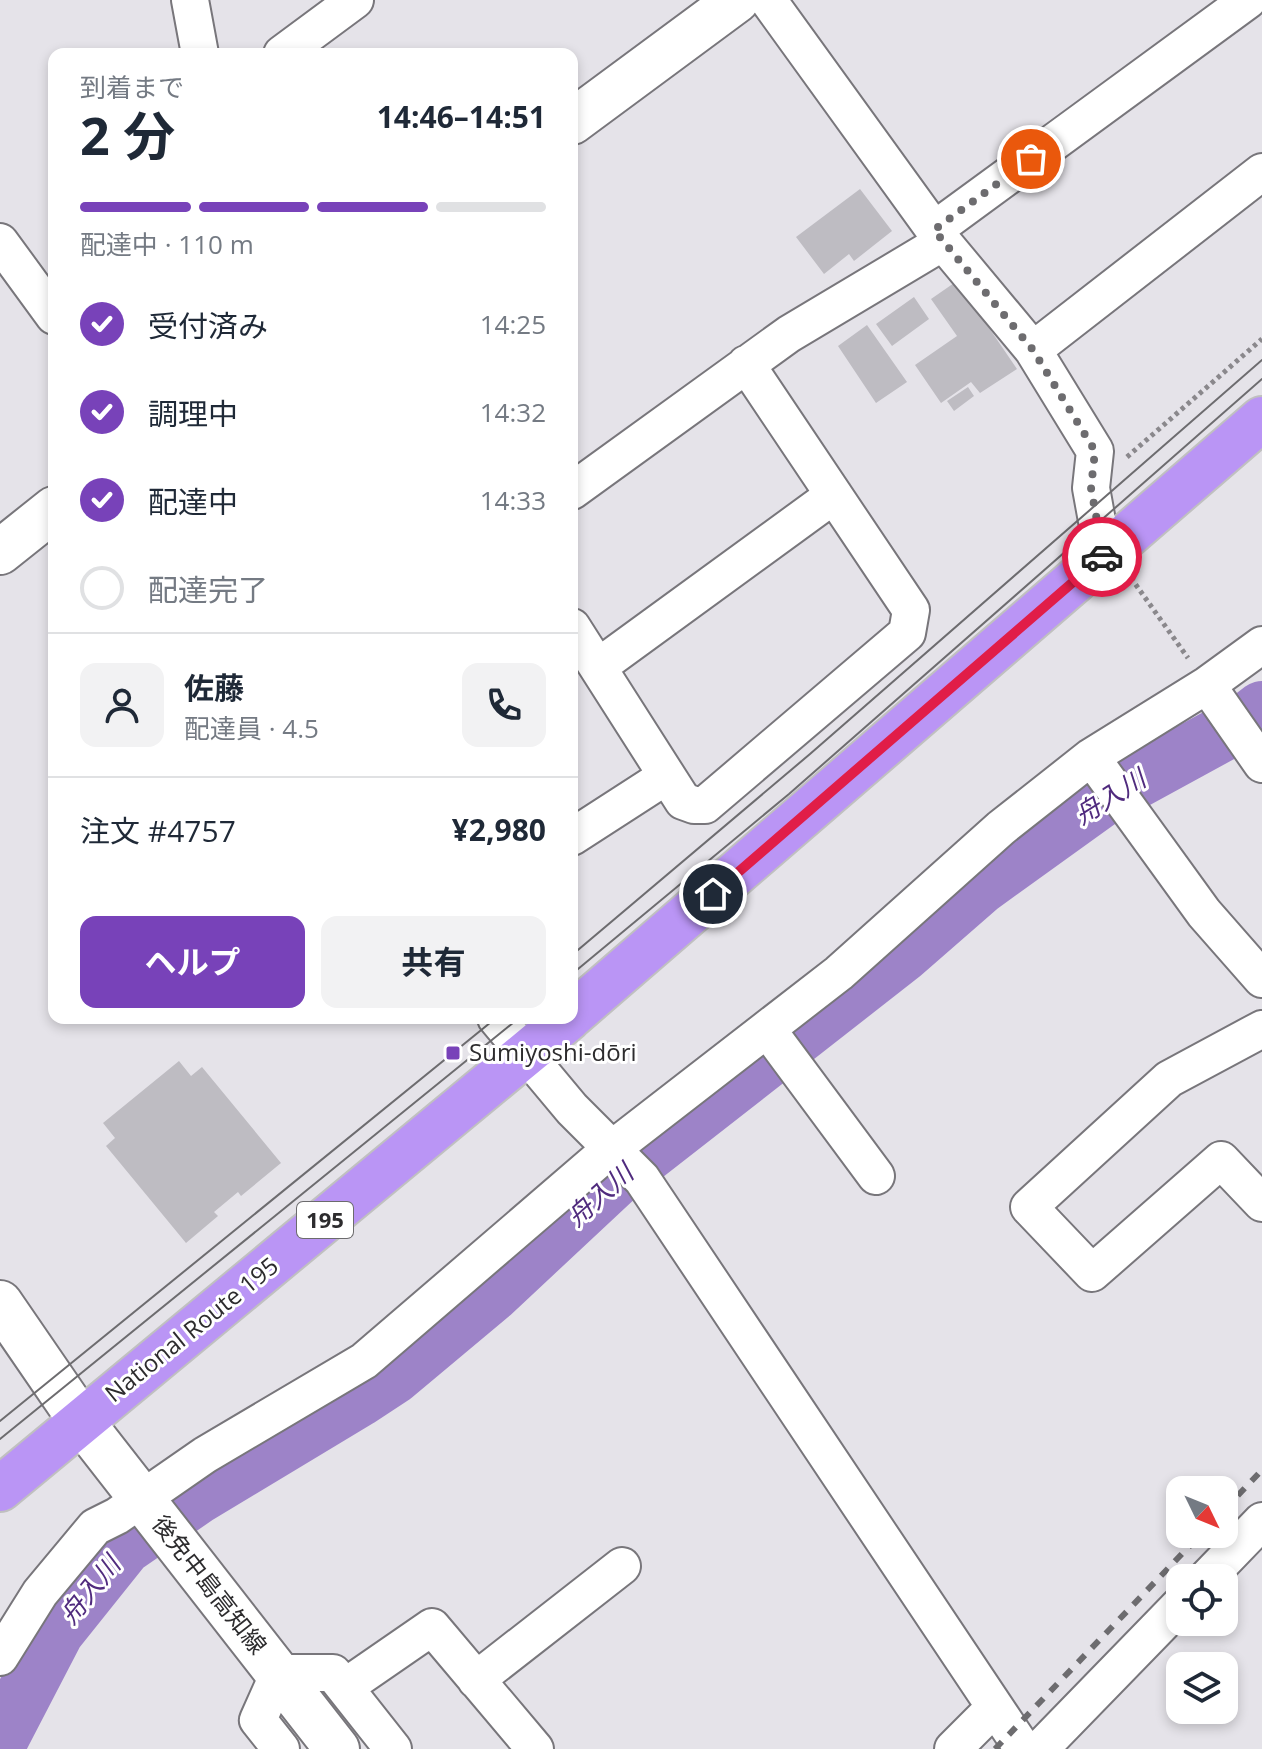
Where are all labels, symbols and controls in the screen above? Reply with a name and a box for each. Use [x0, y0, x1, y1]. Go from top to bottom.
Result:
text: 到着まで [80, 69, 184, 105]
text: 14:46–14:51 [377, 96, 546, 137]
text: 2 分 [80, 99, 175, 170]
pin [997, 125, 1065, 193]
icon: bag [1009, 137, 1053, 181]
text: 配達中 · 110 m [80, 226, 254, 262]
icon: check [80, 302, 124, 346]
text: 受付済み [148, 305, 268, 346]
text: 14:25 [480, 306, 546, 342]
icon: check [80, 390, 124, 434]
text: 調理中 [148, 393, 238, 434]
text: 14:32 [480, 394, 546, 430]
icon: check [80, 478, 124, 522]
text: 配達中 [148, 481, 238, 522]
text: 14:33 [480, 482, 546, 518]
courier [1062, 517, 1142, 597]
icon: car [1080, 535, 1124, 579]
text: 配達完了 [148, 569, 268, 610]
button: person [80, 663, 164, 747]
button: phone [462, 663, 546, 747]
text: 佐藤 [184, 667, 244, 708]
text: 配達員 · 4.5 [184, 710, 319, 746]
water label: 舟入川 [1067, 759, 1155, 832]
text: ¥2,980 [452, 809, 546, 850]
text: 注文 #4757 [80, 810, 236, 851]
pin [679, 860, 747, 928]
icon: home [691, 872, 735, 916]
button: ヘルプ [80, 916, 305, 1008]
button: 共有 [321, 916, 546, 1008]
place label: Sumiyoshi-dōri [469, 1035, 637, 1068]
marker: Sumiyoshi-dōri [444, 1044, 462, 1062]
water label: 舟入川 [558, 1153, 643, 1234]
road number: 195 [297, 1202, 353, 1238]
street label: National Route 195 [97, 1249, 285, 1409]
north arrow [1166, 1476, 1238, 1548]
map controls [1166, 1476, 1238, 1724]
street label: 後免中島高知線 [145, 1508, 275, 1660]
water label: 舟入川 [51, 1545, 130, 1631]
button: locate [1166, 1564, 1238, 1636]
button: layers [1166, 1652, 1238, 1724]

